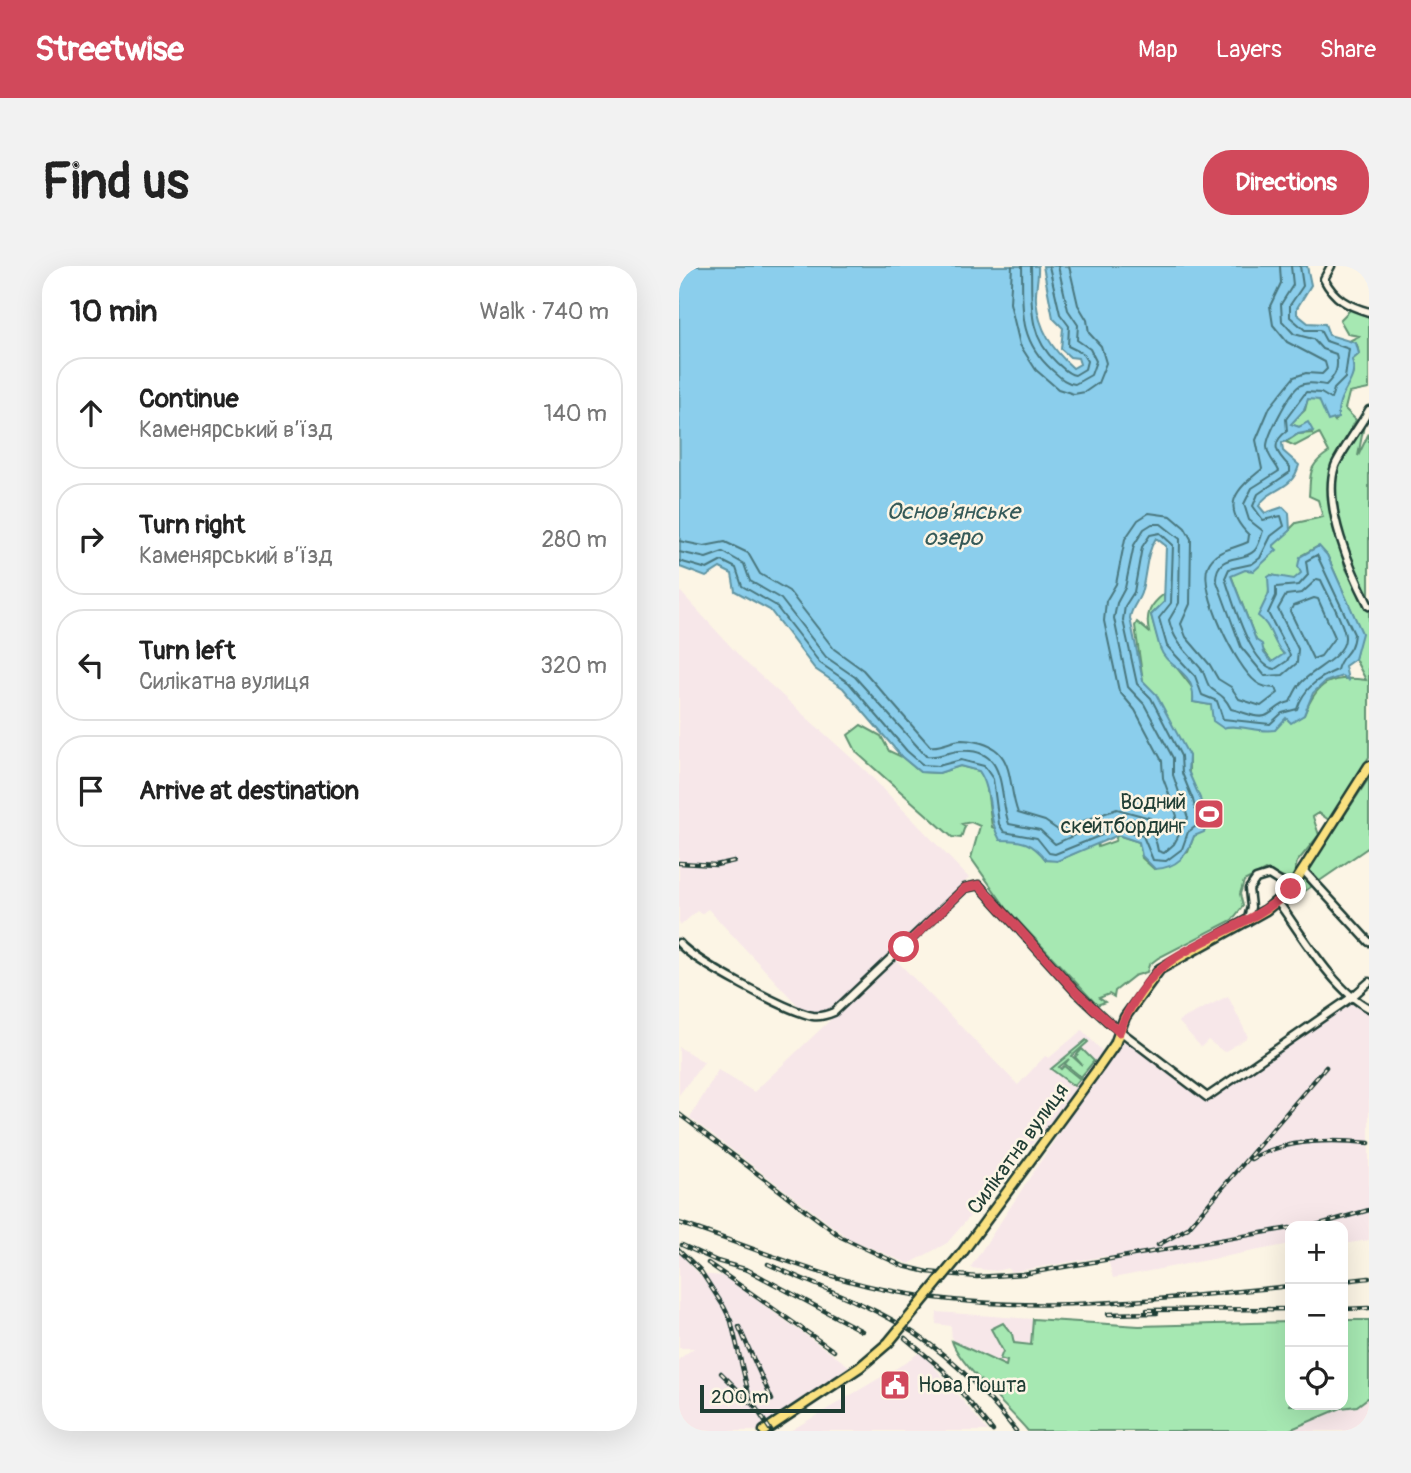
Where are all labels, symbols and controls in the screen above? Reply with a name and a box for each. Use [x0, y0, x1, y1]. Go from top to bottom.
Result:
text: Streetwise [35, 29, 184, 70]
text: Map [1138, 35, 1178, 64]
text: Layers [1216, 35, 1282, 64]
text: Share [1320, 35, 1376, 64]
button: Directions [1203, 150, 1369, 215]
text: Find us [42, 152, 189, 213]
text: 10 min [70, 293, 157, 330]
text: Walk · 740 m [480, 297, 609, 326]
text: Continue [139, 383, 239, 415]
icon: ahead [72, 394, 110, 432]
text: 140 m [544, 399, 607, 428]
text: Каменярський в’їзд [139, 415, 332, 444]
water label: Основ'янське озеро [886, 497, 1023, 552]
text: Turn right [139, 509, 245, 541]
icon: right [72, 520, 110, 558]
text: 280 m [541, 525, 607, 554]
text: Каменярський в’їзд [139, 541, 332, 570]
text: Turn left [139, 635, 235, 667]
icon: left [72, 646, 110, 684]
text: 320 m [540, 651, 607, 680]
text: Силікатна вулиця [139, 667, 310, 696]
icon: arrive [72, 772, 110, 810]
text: Arrive at destination [139, 775, 359, 807]
place label: Водний скейтбординг [1061, 789, 1186, 840]
sports icon: Водний скейтбординг [1192, 797, 1226, 831]
route end [1275, 873, 1306, 904]
route start [888, 931, 919, 962]
street label: Силікатна вулиця [961, 1078, 1075, 1220]
map controls [1285, 1221, 1348, 1410]
button: + [1285, 1221, 1348, 1284]
button: − [1285, 1284, 1348, 1347]
button: locate [1285, 1347, 1348, 1410]
public building icon: Нова Пошта [878, 1368, 912, 1402]
place label: Нова Пошта [918, 1372, 1026, 1399]
scale bar [700, 1382, 845, 1414]
text: 200 m [711, 1385, 769, 1409]

